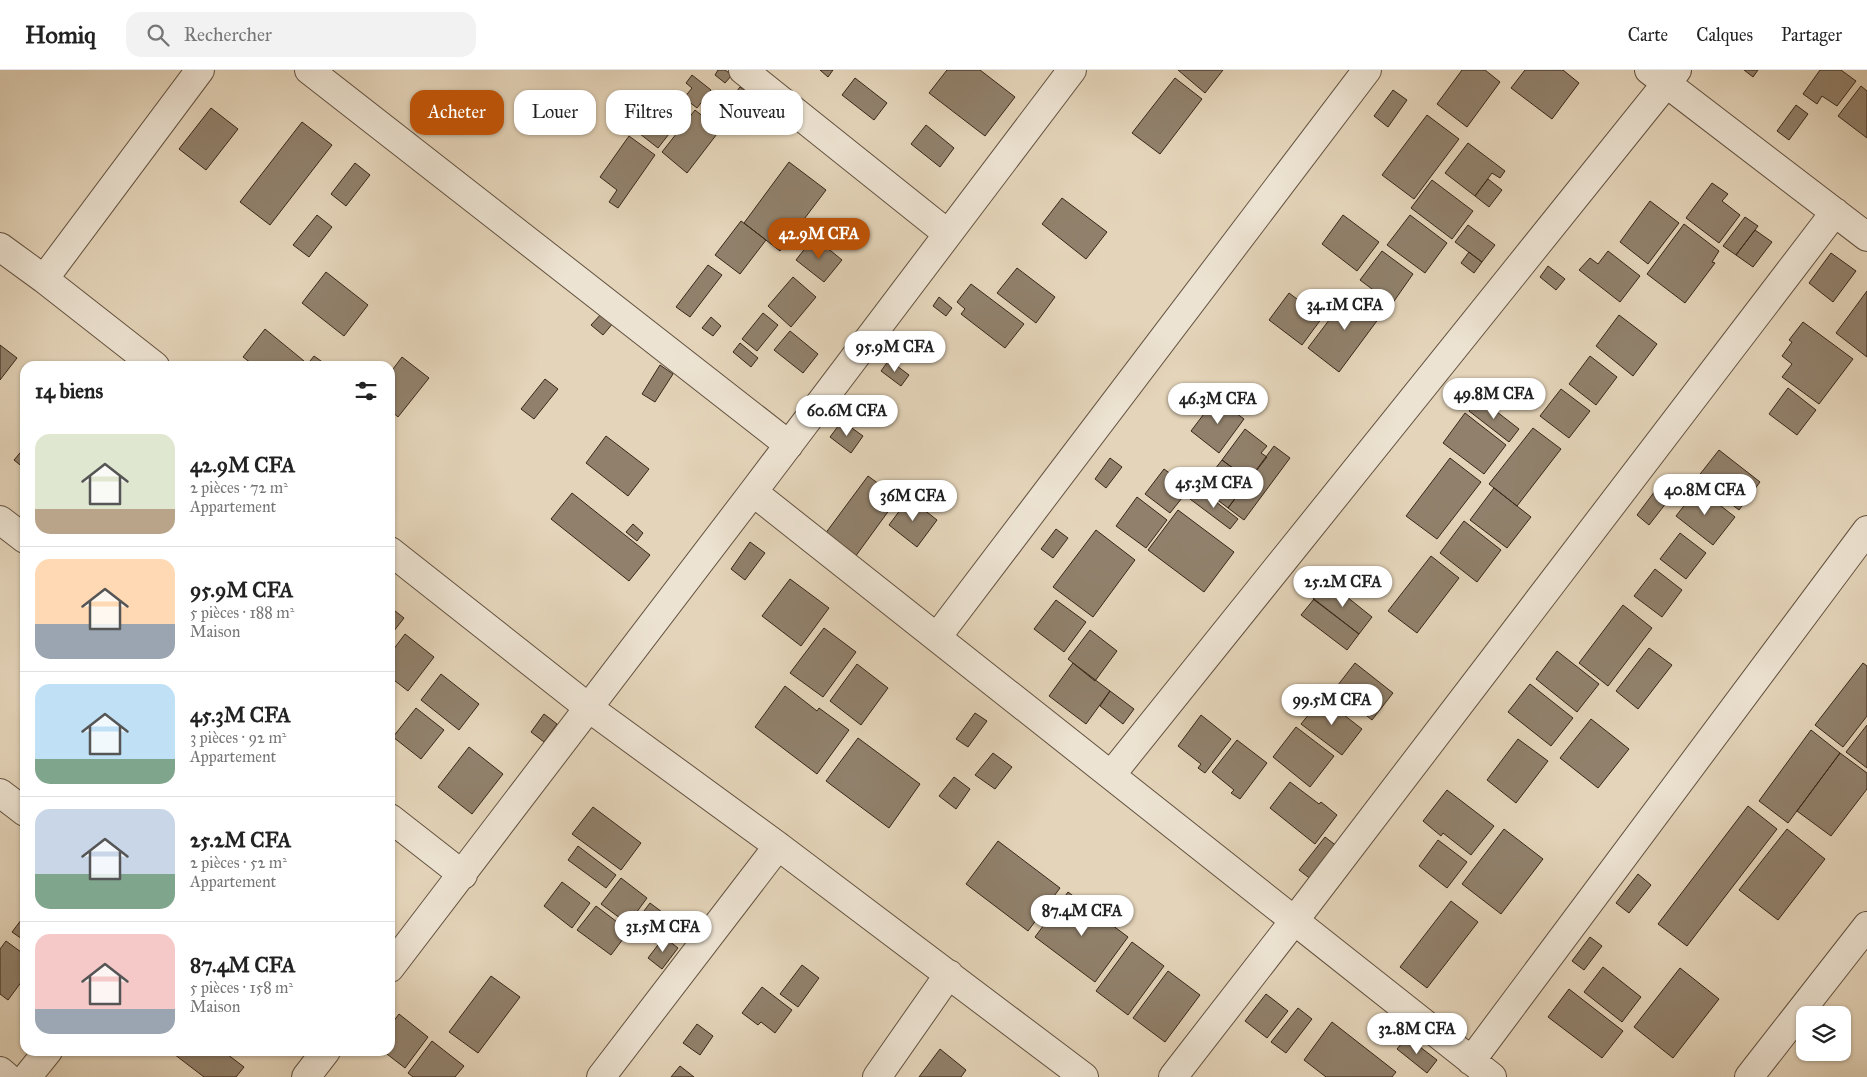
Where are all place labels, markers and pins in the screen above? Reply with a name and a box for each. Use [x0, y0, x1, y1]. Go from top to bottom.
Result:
pin: 42.9M CFA [762, 218, 876, 260]
pin: 34.1M CFA [1288, 288, 1402, 331]
pin: 95.9M CFA [838, 330, 952, 373]
pin: 49.8M CFA [1437, 378, 1551, 420]
pin: 46.3M CFA [1161, 382, 1275, 425]
pin: 60.6M CFA [790, 394, 904, 437]
pin: 45.3M CFA [1157, 466, 1271, 509]
pin: 40.8M CFA [1648, 474, 1762, 516]
pin: 36M CFA [867, 480, 959, 522]
pin: 25.2M CFA [1286, 566, 1400, 608]
pin: 99.5M CFA [1275, 684, 1389, 726]
pin: 87.4M CFA [1025, 894, 1139, 937]
pin: 31.5M CFA [606, 910, 720, 953]
pin: 32.8M CFA [1360, 1012, 1474, 1055]

